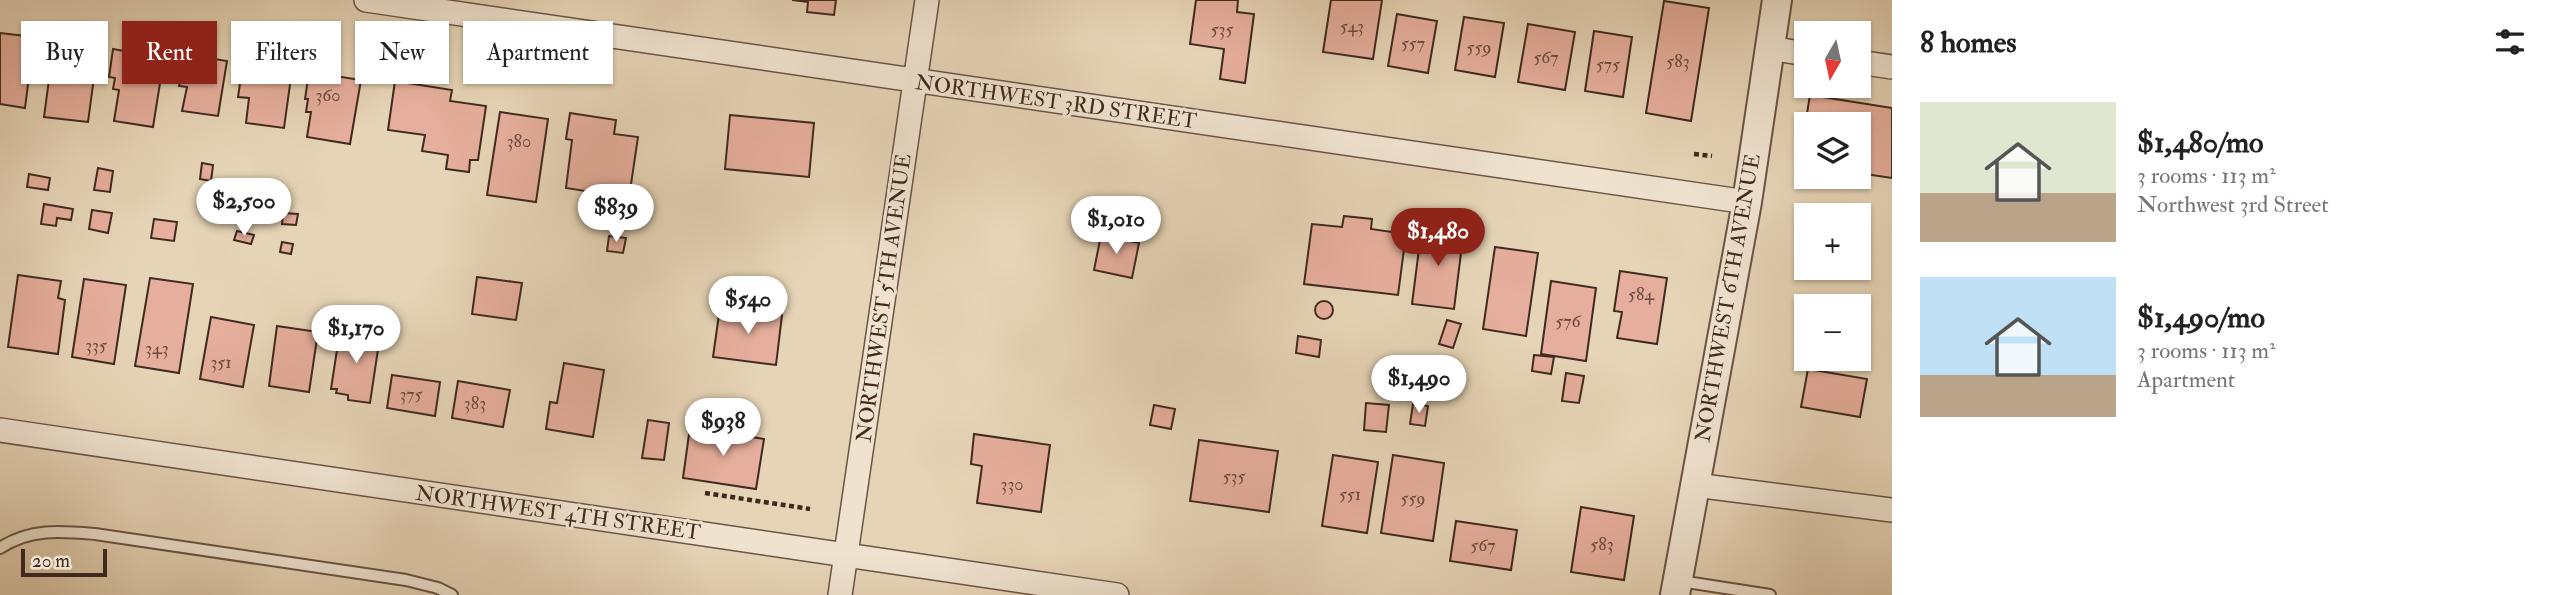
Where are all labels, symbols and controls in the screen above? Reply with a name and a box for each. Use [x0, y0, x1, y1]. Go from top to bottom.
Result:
house number: 543 [1340, 15, 1364, 38]
house number: 535 [1211, 18, 1233, 41]
chip: Buy [21, 21, 108, 84]
chip: Rent [122, 21, 217, 84]
chip: Filters [231, 21, 341, 84]
chip: New [355, 21, 449, 84]
chip: Apartment [463, 21, 613, 84]
north arrow [1794, 21, 1871, 98]
map controls [1794, 21, 1871, 371]
icon: filters [2491, 23, 2529, 61]
text: 8 homes [1920, 24, 2017, 61]
house number: 557 [1401, 32, 1425, 55]
house number: 559 [1466, 36, 1492, 59]
house number: 567 [1533, 46, 1559, 69]
house number: 583 [1666, 50, 1690, 73]
house number: 575 [1596, 53, 1620, 76]
street label: NORTHWEST 3RD STREET [914, 69, 1199, 135]
house number: 360 [315, 84, 341, 107]
button: layers [1794, 112, 1871, 189]
text: $1,480/mo [2137, 124, 2264, 161]
house number: 380 [507, 130, 531, 153]
icon: home [1976, 130, 2060, 214]
street label: NORTHWEST 5TH AVENUE [850, 152, 918, 444]
street label: NORTHWEST 6TH AVENUE [1689, 152, 1767, 444]
text: 3 rooms · 113 m² [2137, 161, 2276, 190]
pin: $2,500 [187, 178, 301, 238]
pin: $839 [575, 184, 657, 244]
text: $2,500 [212, 186, 276, 215]
text: Northwest 3rd Street [2137, 190, 2329, 219]
text: $839 [594, 192, 638, 221]
pin: $1,010 [1059, 196, 1173, 256]
button: + [1794, 203, 1871, 280]
text: $1,010 [1087, 204, 1145, 233]
pin: $1,480 [1381, 208, 1495, 268]
text: $1,480 [1407, 216, 1469, 245]
pin: $540 [707, 276, 789, 336]
house number: 584 [1628, 283, 1655, 306]
text: $540 [725, 284, 771, 313]
button: − [1794, 294, 1871, 371]
text: $1,490/mo [2137, 299, 2265, 336]
icon: home [1976, 305, 2060, 389]
pin: $1,170 [299, 306, 413, 365]
house number: 576 [1555, 310, 1582, 333]
text: $1,170 [327, 313, 385, 342]
house number: 335 [85, 334, 107, 357]
text: 3 rooms · 113 m² [2137, 336, 2276, 365]
house number: 343 [145, 337, 169, 360]
house number: 351 [210, 351, 232, 374]
pin: $1,490 [1362, 356, 1476, 415]
text: $1,490 [1387, 363, 1451, 392]
text: Apartment [2137, 365, 2235, 394]
house number: 375 [399, 383, 423, 406]
house number: 383 [464, 392, 486, 415]
pin: $938 [682, 398, 764, 458]
text: $938 [701, 406, 745, 435]
house number: 535 [1223, 465, 1245, 488]
house number: 330 [1000, 473, 1024, 496]
street label: NORTHWEST 4TH STREET [414, 480, 703, 546]
house number: 551 [1339, 483, 1361, 506]
house number: 559 [1400, 487, 1426, 510]
house number: 583 [1590, 533, 1614, 556]
house number: 567 [1470, 534, 1496, 557]
scale bar [21, 546, 107, 578]
text: 20 m [32, 549, 70, 573]

